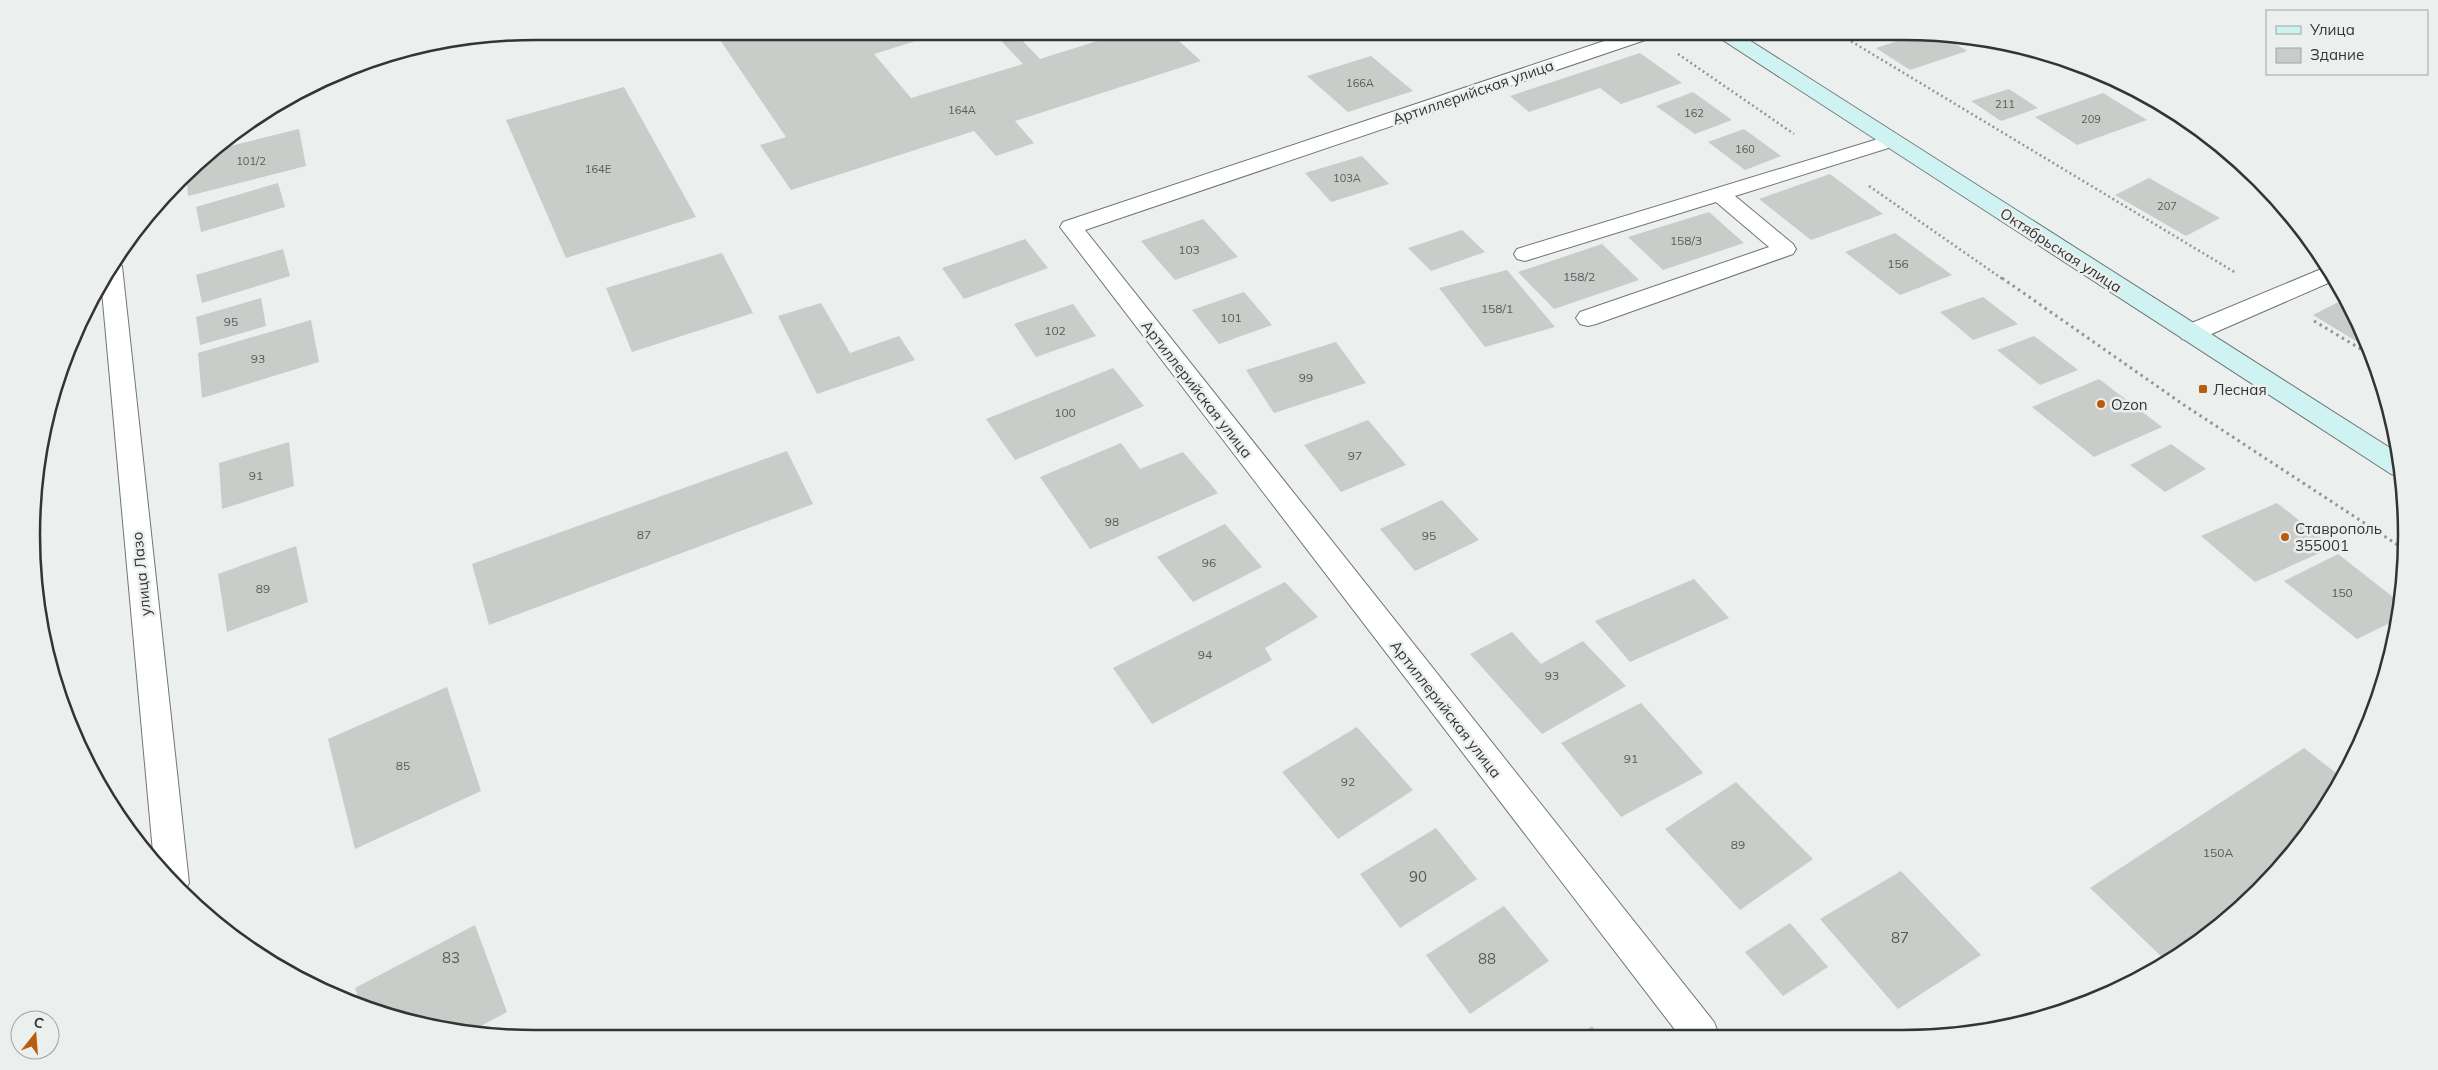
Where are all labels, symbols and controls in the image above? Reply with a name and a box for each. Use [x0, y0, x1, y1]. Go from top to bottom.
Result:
legend [2266, 10, 2428, 75]
text: Улица [2309, 20, 2355, 39]
text: Здание [2310, 45, 2364, 64]
street label: Артиллерийская улица [1390, 55, 1556, 129]
house number: 166А [1346, 76, 1374, 90]
house number: 211 [1995, 97, 2015, 111]
house number: 164А [948, 103, 976, 117]
house number: 162 [1684, 106, 1704, 120]
house number: 209 [2081, 112, 2101, 126]
house number: 160 [1735, 142, 1755, 156]
house number: 101/2 [236, 154, 266, 168]
house number: 164Е [585, 162, 611, 176]
house number: 103А [1333, 171, 1361, 185]
house number: 207 [2157, 199, 2177, 213]
street label: Октябрьская улица [1996, 204, 2126, 296]
house number: 158/3 [1670, 233, 1702, 248]
house number: 103 [1178, 242, 1200, 257]
house number: 156 [1887, 256, 1909, 271]
house number: 158/2 [1563, 269, 1595, 284]
house number: 158/1 [1481, 301, 1513, 316]
house number: 101 [1220, 310, 1242, 325]
house number: 95 [224, 314, 238, 329]
street label: Артиллерийская улица [1137, 316, 1257, 462]
house number: 102 [1044, 323, 1066, 338]
house number: 93 [251, 351, 265, 366]
house number: 99 [1299, 370, 1313, 385]
place label: Лесная [2213, 380, 2267, 399]
marker: Лесная [2197, 383, 2209, 395]
place label: Ozon [2111, 395, 2148, 414]
marker: Ozon [2095, 398, 2107, 410]
house number: 100 [1054, 405, 1076, 420]
house number: 97 [1348, 448, 1362, 463]
house number: 91 [249, 468, 263, 483]
house number: 98 [1105, 514, 1119, 529]
place label: Ставрополь 355001 [2295, 519, 2382, 555]
house number: 87 [637, 527, 651, 542]
house number: 95 [1422, 528, 1436, 543]
street label: улица Лазо [127, 531, 155, 617]
marker: Ставрополь 355001 [2279, 531, 2291, 543]
house number: 96 [1202, 555, 1216, 570]
house number: 89 [256, 581, 270, 596]
house number: 150 [2331, 585, 2353, 600]
street label: Артиллерийская улица [1386, 636, 1506, 782]
house number: 94 [1198, 647, 1212, 662]
house number: 93 [1545, 668, 1559, 683]
house number: 91 [1624, 751, 1638, 766]
house number: 85 [396, 758, 410, 773]
house number: 92 [1341, 774, 1355, 789]
house number: 89 [1731, 837, 1745, 852]
house number: 150А [2203, 845, 2233, 860]
house number: 90 [1409, 867, 1427, 886]
house number: 87 [1891, 928, 1909, 947]
house number: 83 [442, 948, 460, 967]
house number: 88 [1478, 949, 1496, 968]
north arrow [10, 1010, 60, 1060]
text: С [32, 1013, 46, 1033]

